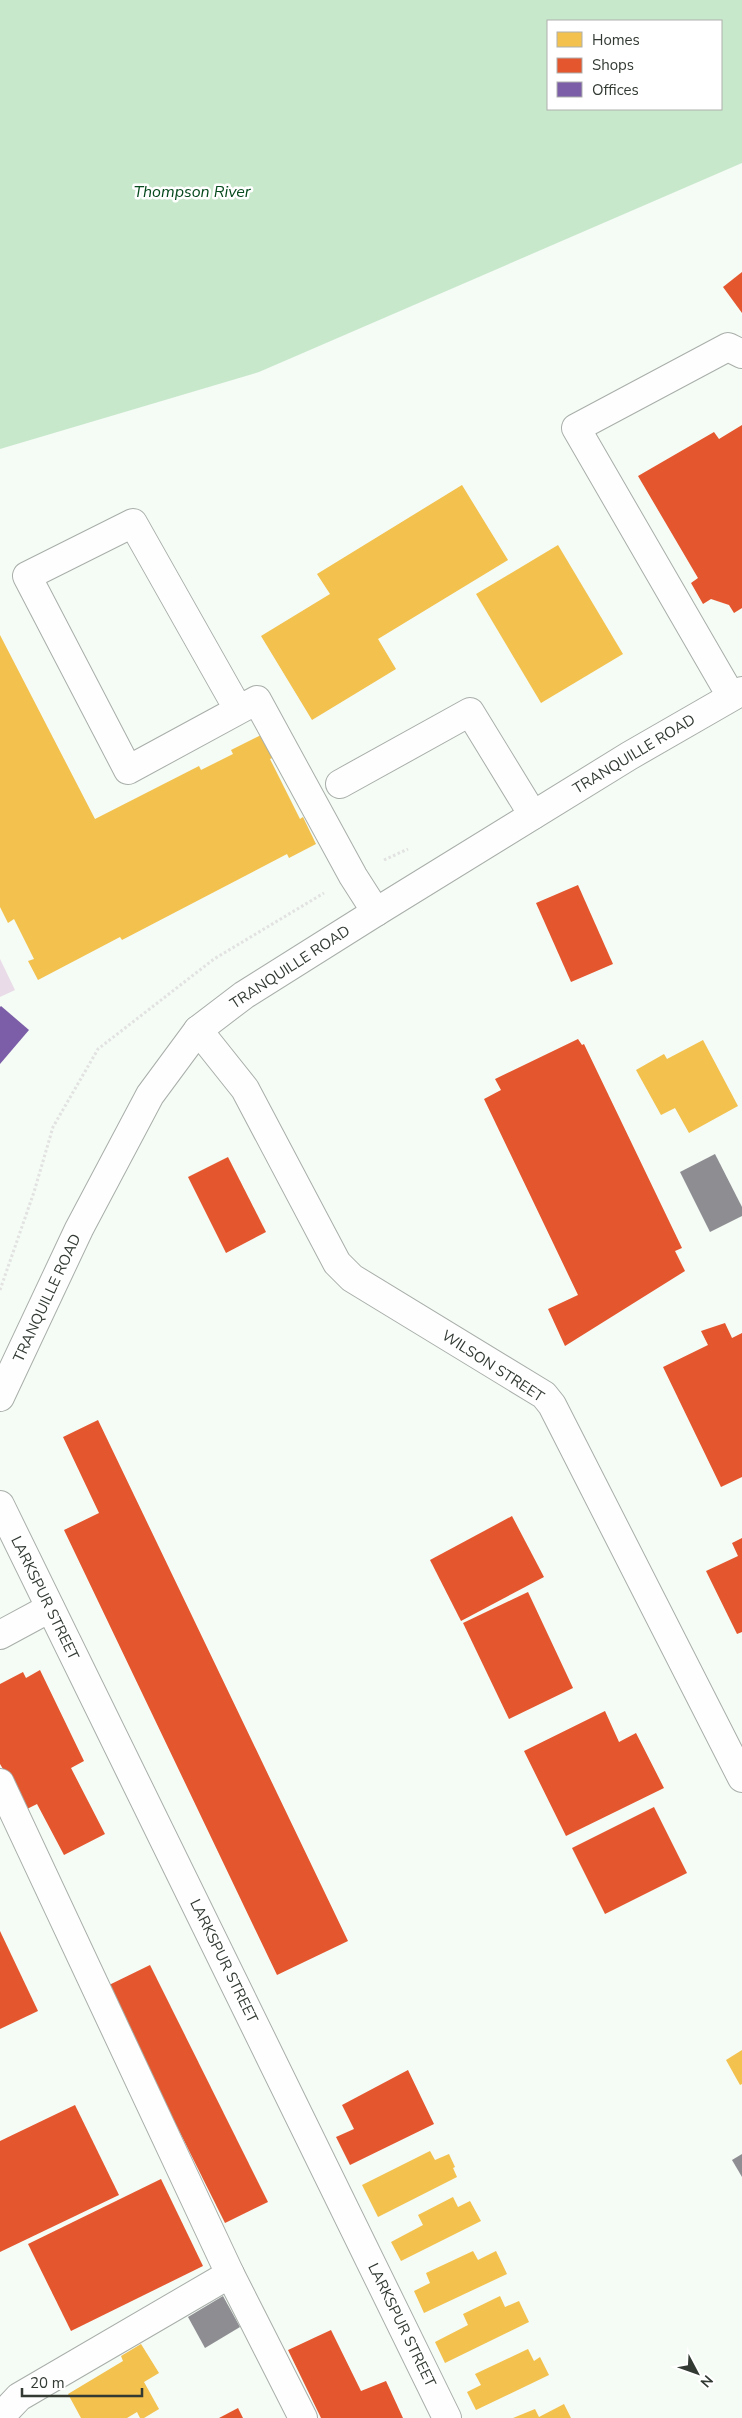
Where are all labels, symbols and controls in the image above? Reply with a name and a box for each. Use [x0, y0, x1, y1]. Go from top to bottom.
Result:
legend [547, 20, 722, 110]
text: Homes [592, 30, 640, 50]
text: Shops [592, 55, 634, 75]
text: Offices [592, 80, 639, 100]
water label: Thompson River [133, 181, 252, 203]
street label: TRANQUILLE ROAD [569, 710, 699, 798]
street label: TRANQUILLE ROAD [226, 921, 354, 1013]
street label: TRANQUILLE ROAD [8, 1231, 86, 1365]
street label: WILSON STREET [438, 1325, 548, 1407]
street label: LARKSPUR STREET [6, 1533, 84, 1663]
street label: LARKSPUR STREET [185, 1896, 263, 2026]
street label: LARKSPUR STREET [363, 2260, 441, 2390]
north arrow [672, 2348, 722, 2398]
scale bar [22, 2366, 142, 2398]
text: N [696, 2371, 717, 2391]
text: 20 m [30, 2373, 65, 2393]

